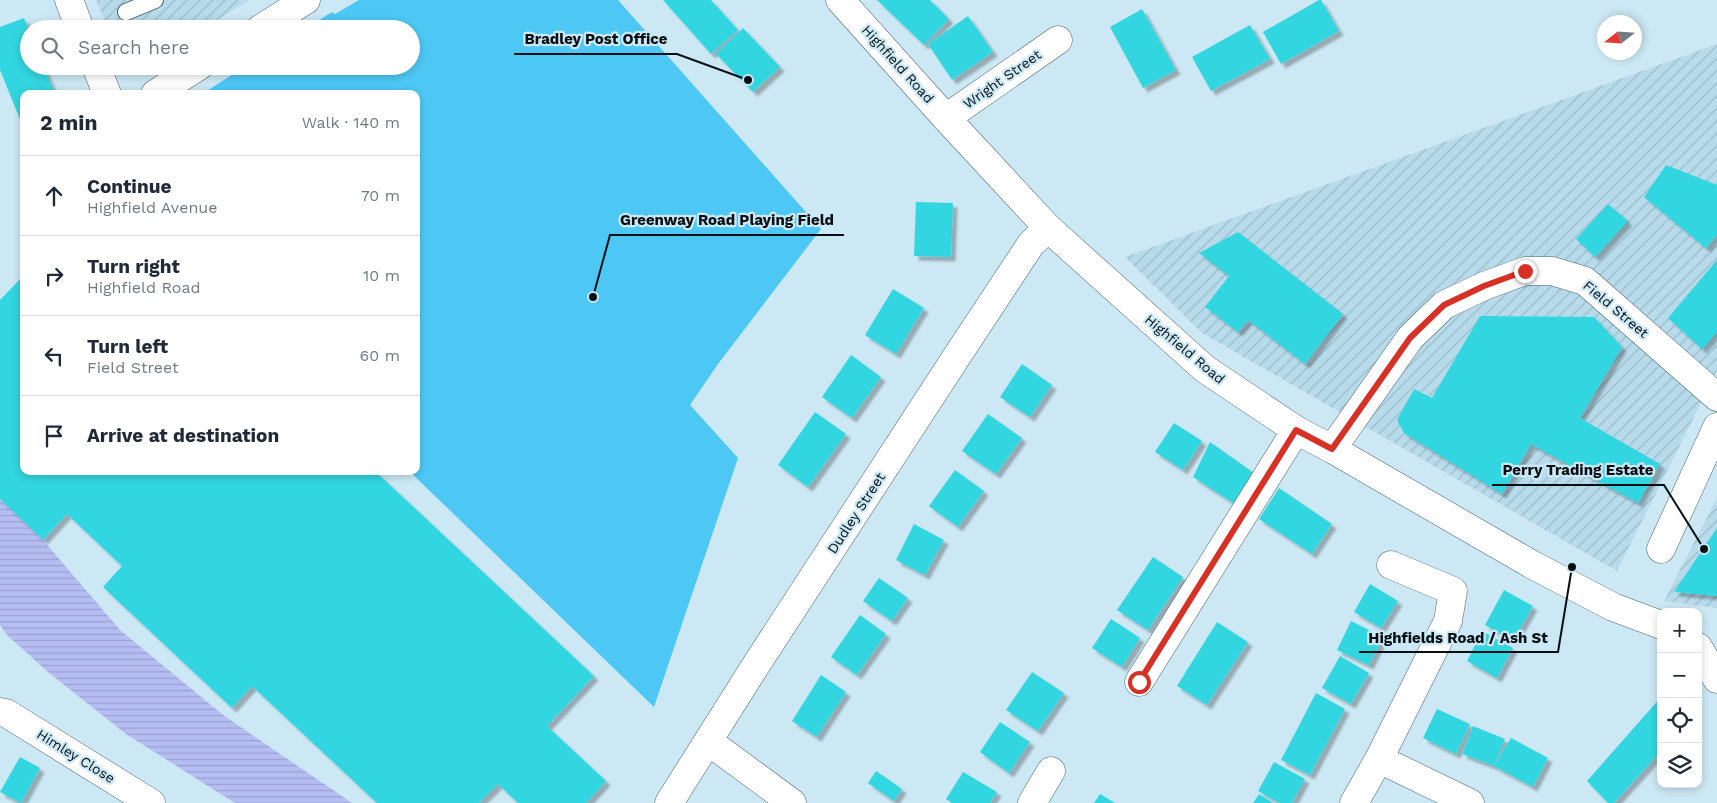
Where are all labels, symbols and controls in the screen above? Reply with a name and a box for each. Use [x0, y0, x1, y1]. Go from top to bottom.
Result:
north arrow [1597, 15, 1642, 60]
search box [20, 20, 420, 75]
street label: Highfield Road [859, 22, 937, 106]
callout: Bradley Post Office [514, 24, 677, 54]
text: Bradley Post Office [525, 30, 668, 48]
icon: search [38, 34, 66, 62]
text: Search here [78, 36, 189, 59]
street label: Wright Street [960, 46, 1044, 112]
text: 2 min [40, 110, 97, 135]
text: Walk · 140 m [302, 113, 400, 132]
text: Continue [87, 175, 171, 198]
icon: ahead [40, 182, 68, 210]
text: 70 m [361, 186, 400, 205]
text: Highfield Avenue [87, 198, 217, 217]
callout: Greenway Road Playing Field [610, 205, 844, 235]
text: Greenway Road Playing Field [620, 211, 834, 229]
text: Turn right [87, 255, 180, 278]
route end [1514, 260, 1537, 283]
icon: right [40, 262, 68, 290]
text: 10 m [363, 266, 400, 285]
street label: Field Street [1580, 277, 1652, 341]
text: Highfield Road [87, 278, 201, 297]
street label: Highfield Road [1142, 311, 1228, 387]
text: Turn left [87, 335, 168, 358]
icon: left [40, 342, 68, 370]
text: 60 m [360, 346, 400, 365]
text: Field Street [87, 358, 179, 377]
icon: arrive [40, 422, 68, 450]
text: Arrive at destination [87, 424, 279, 447]
callout: Perry Trading Estate [1492, 455, 1664, 485]
text: Perry Trading Estate [1503, 461, 1654, 479]
street label: Dudley Street [824, 469, 888, 556]
map controls [1657, 608, 1702, 788]
button: + [1657, 608, 1702, 653]
callout: Highfields Road / Ash St [1359, 622, 1558, 652]
text: Highfields Road / Ash St [1368, 629, 1548, 647]
button: − [1657, 653, 1702, 698]
route start [1128, 671, 1151, 694]
button: locate [1657, 698, 1702, 743]
street label: Himley Close [34, 726, 118, 786]
button: layers [1657, 743, 1702, 788]

